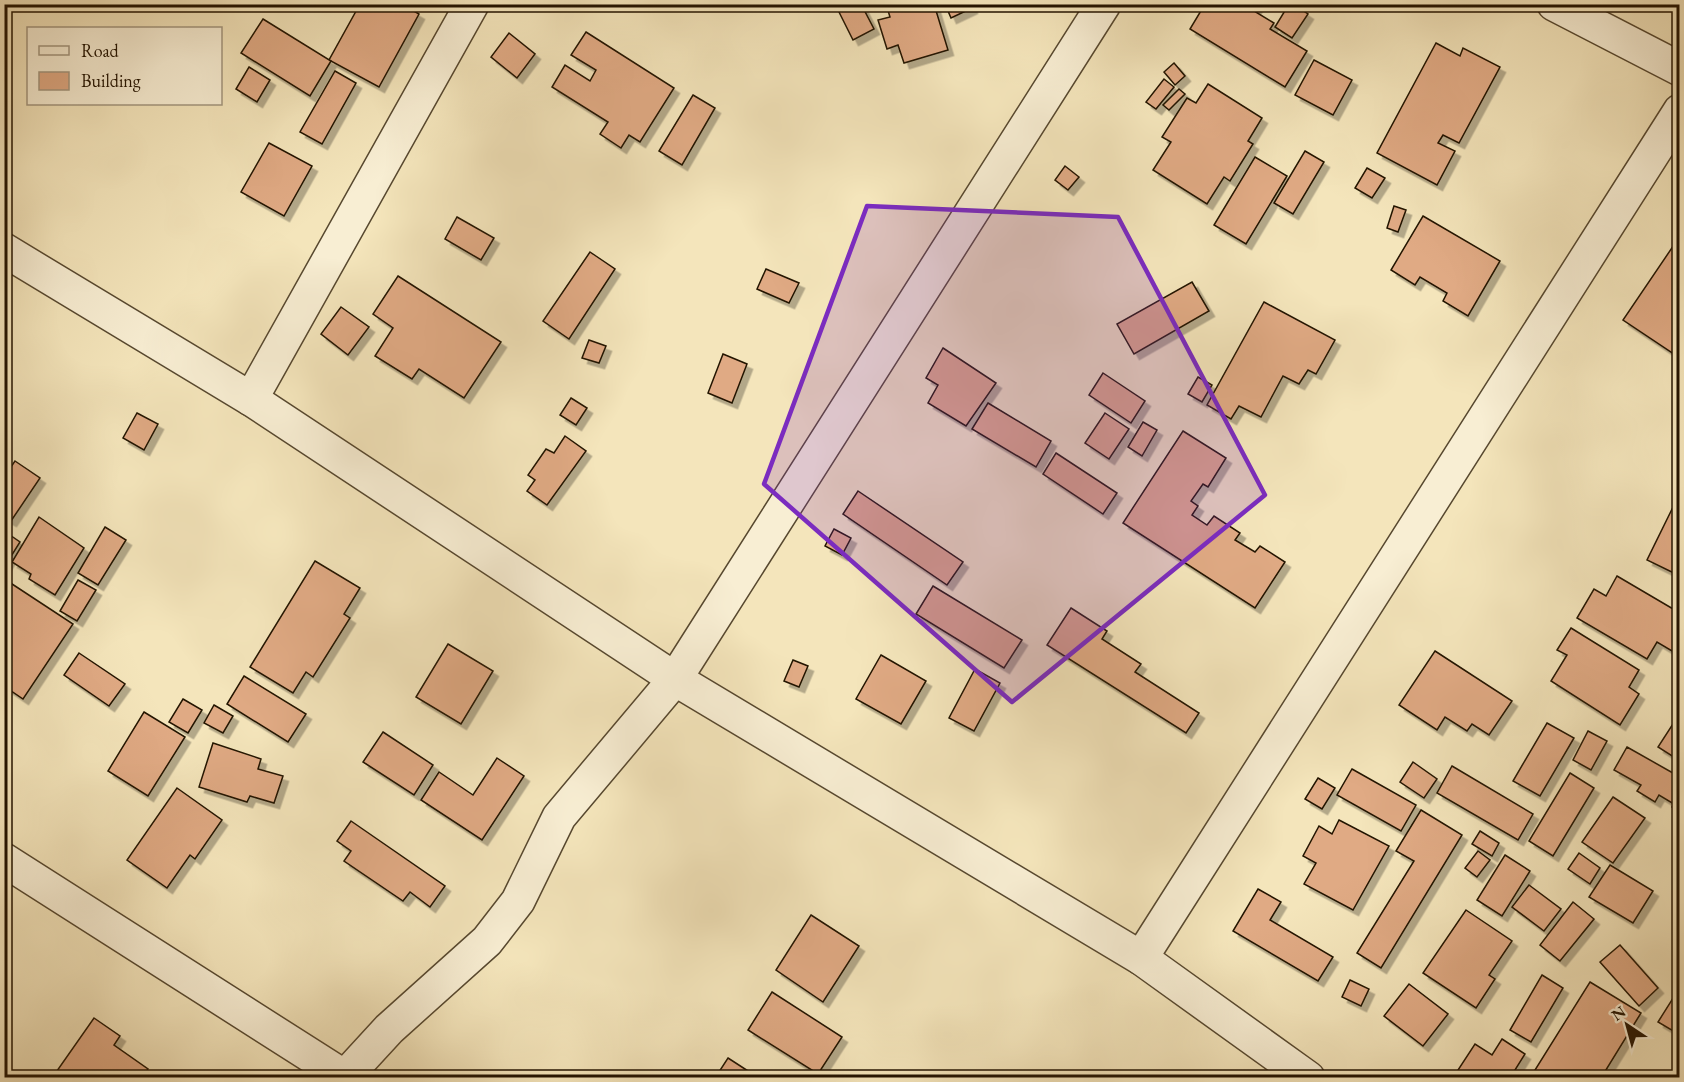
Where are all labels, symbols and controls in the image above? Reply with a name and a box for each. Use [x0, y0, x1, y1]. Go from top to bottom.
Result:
legend [27, 27, 222, 105]
text: Road [81, 39, 120, 62]
text: Building [81, 69, 141, 92]
north arrow [1597, 995, 1657, 1055]
text: N [1607, 1001, 1630, 1026]

